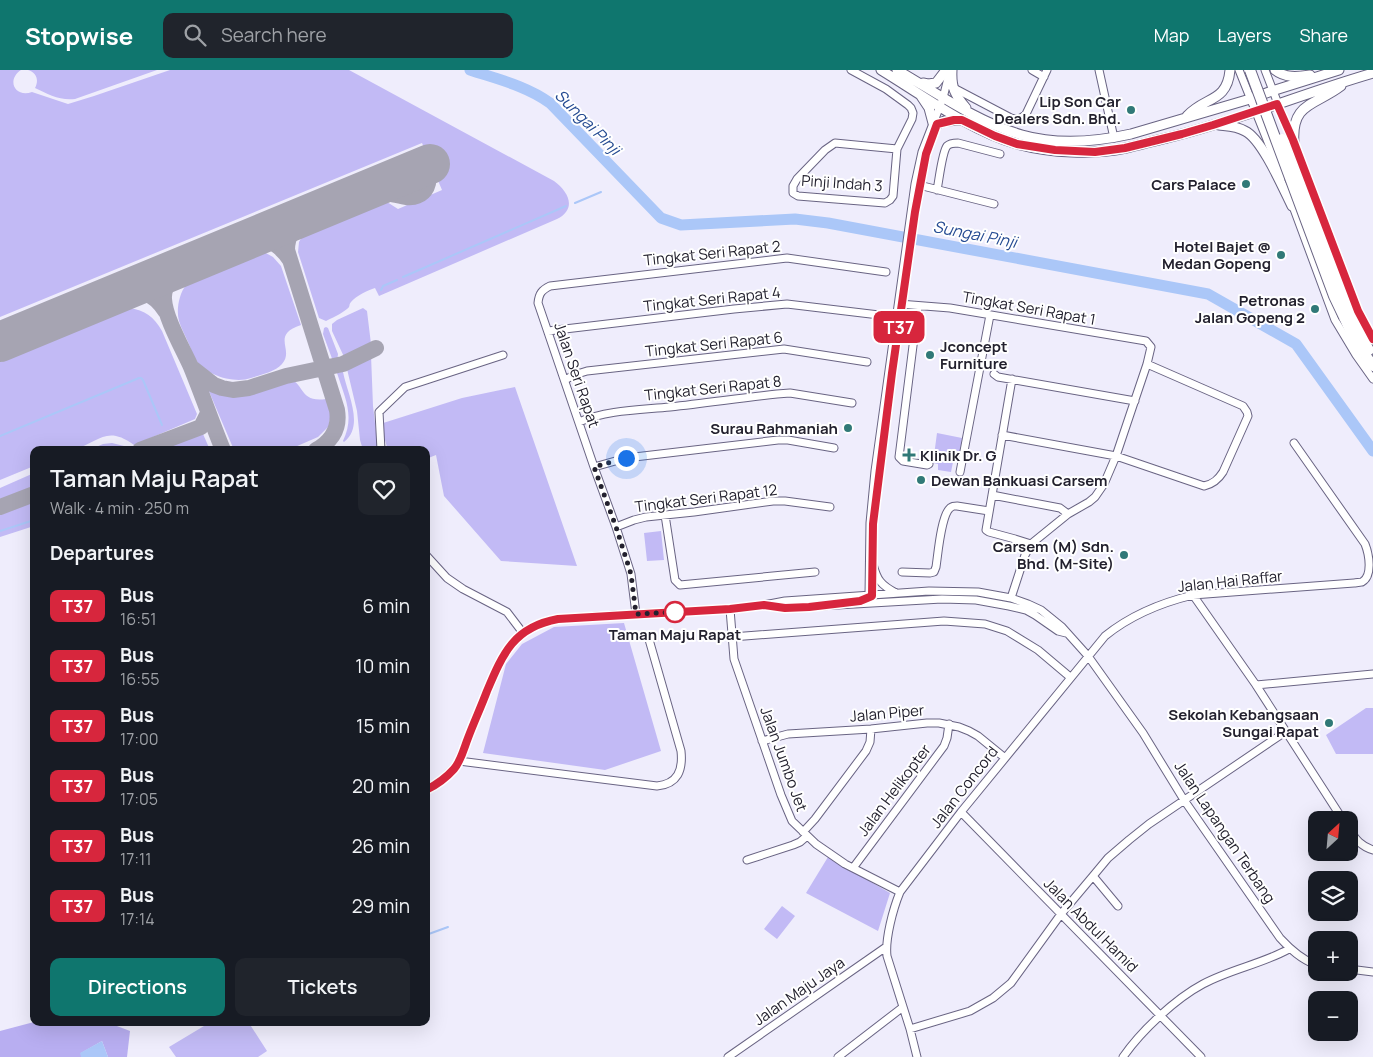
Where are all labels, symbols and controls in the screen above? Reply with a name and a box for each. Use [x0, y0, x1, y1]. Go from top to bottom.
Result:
search box [163, 13, 513, 58]
text: Stopwise [25, 19, 133, 52]
icon: search [181, 21, 209, 49]
text: Search here [221, 22, 327, 48]
text: Map [1154, 23, 1189, 47]
text: Layers [1217, 23, 1271, 47]
text: Share [1299, 23, 1348, 47]
water label: Sungai Pinji [550, 84, 627, 161]
place label: Lip Son Car Dealers Sdn. Bhd. [994, 91, 1121, 129]
marker: Lip Son Car Dealers Sdn. Bhd. [1125, 104, 1137, 116]
street label: Pinji Indah 3 [801, 170, 883, 196]
place label: Cars Palace [1151, 174, 1236, 195]
marker: Cars Palace [1240, 178, 1252, 190]
water label: Sungai Pinji [931, 215, 1021, 253]
street label: Tingkat Seri Rapat 2 [643, 235, 781, 271]
place label: Hotel Bajet @ Medan Gopeng [1162, 236, 1271, 274]
marker: Hotel Bajet @ Medan Gopeng [1275, 249, 1287, 261]
street label: Tingkat Seri Rapat 4 [642, 281, 782, 317]
street label: Tingkat Seri Rapat 1 [961, 286, 1097, 330]
place label: Petronas Jalan Gopeng 2 [1195, 290, 1305, 328]
marker: Petronas Jalan Gopeng 2 [1309, 303, 1321, 315]
line badge: T37 [870, 311, 928, 343]
text: T37 [884, 315, 915, 339]
street label: Jalan Seri Rapat [549, 320, 605, 430]
street label: Tingkat Seri Rapat 6 [644, 326, 784, 362]
place label: Jconcept Furniture [940, 336, 1008, 374]
marker: Jconcept Furniture [924, 349, 936, 361]
street label: Tingkat Seri Rapat 8 [643, 370, 783, 406]
place label: Surau Rahmaniah [710, 418, 838, 439]
marker: Surau Rahmaniah [842, 422, 854, 434]
place label: Klinik Dr. G [920, 445, 997, 466]
your location [614, 446, 639, 471]
marker: Klinik Dr. G [902, 448, 916, 462]
text: Taman Maju Rapat [50, 461, 259, 494]
button: heart [358, 463, 410, 515]
place label: Dewan Bankuasi Carsem [931, 470, 1108, 491]
marker: Dewan Bankuasi Carsem [915, 474, 927, 486]
street label: Tingkat Seri Rapat 12 [634, 479, 778, 517]
text: Walk · 4 min · 250 m [50, 497, 189, 519]
place label: Carsem (M) Sdn. Bhd. (M-Site) [993, 536, 1114, 574]
text: Departures [50, 540, 154, 566]
marker: Carsem (M) Sdn. Bhd. (M-Site) [1118, 549, 1130, 561]
street label: Jalan Hai Raffar [1177, 565, 1284, 597]
text: Bus [120, 582, 154, 608]
text: 6 min [363, 593, 410, 619]
text: T37 [62, 594, 93, 618]
marker: Taman Maju Rapat [664, 601, 686, 623]
text: 16:51 [120, 608, 156, 630]
place label: Taman Maju Rapat [609, 624, 741, 645]
text: Bus [120, 642, 154, 668]
text: 10 min [355, 653, 410, 679]
text: T37 [62, 654, 93, 678]
text: 16:55 [120, 668, 159, 690]
street label: Jalan Piper [849, 699, 926, 727]
text: Bus [120, 702, 154, 728]
street label: Jalan Jumbo Jet [755, 704, 813, 814]
place label: Sekolah Kebangsaan Sungai Rapat [1168, 704, 1319, 742]
text: 15 min [356, 713, 410, 739]
text: T37 [62, 714, 93, 738]
marker: Sekolah Kebangsaan Sungai Rapat [1323, 717, 1335, 729]
text: 17:00 [120, 728, 159, 750]
street label: Jalan Helikopter [853, 739, 936, 840]
street label: Jalan Concord [925, 742, 1003, 832]
street label: Jalan Lapangan Terbang [1170, 757, 1280, 907]
text: Bus [120, 762, 154, 788]
text: 20 min [352, 773, 410, 799]
text: T37 [62, 774, 93, 798]
text: 17:05 [120, 788, 158, 810]
north arrow [1308, 811, 1358, 861]
map controls [1308, 811, 1358, 1041]
text: Bus [120, 822, 154, 848]
text: 26 min [352, 833, 410, 859]
text: T37 [62, 834, 93, 858]
text: 17:11 [120, 848, 152, 870]
button: layers [1308, 871, 1358, 921]
street label: Jalan Abdul Hamid [1039, 873, 1143, 977]
text: Bus [120, 882, 154, 908]
text: 29 min [352, 893, 410, 919]
text: T37 [62, 894, 93, 918]
text: 17:14 [120, 908, 155, 930]
button: + [1308, 931, 1358, 981]
street label: Jalan Maju Jaya [749, 952, 849, 1030]
button: Directions [50, 958, 225, 1016]
button: Tickets [235, 958, 410, 1016]
button: − [1308, 991, 1358, 1041]

